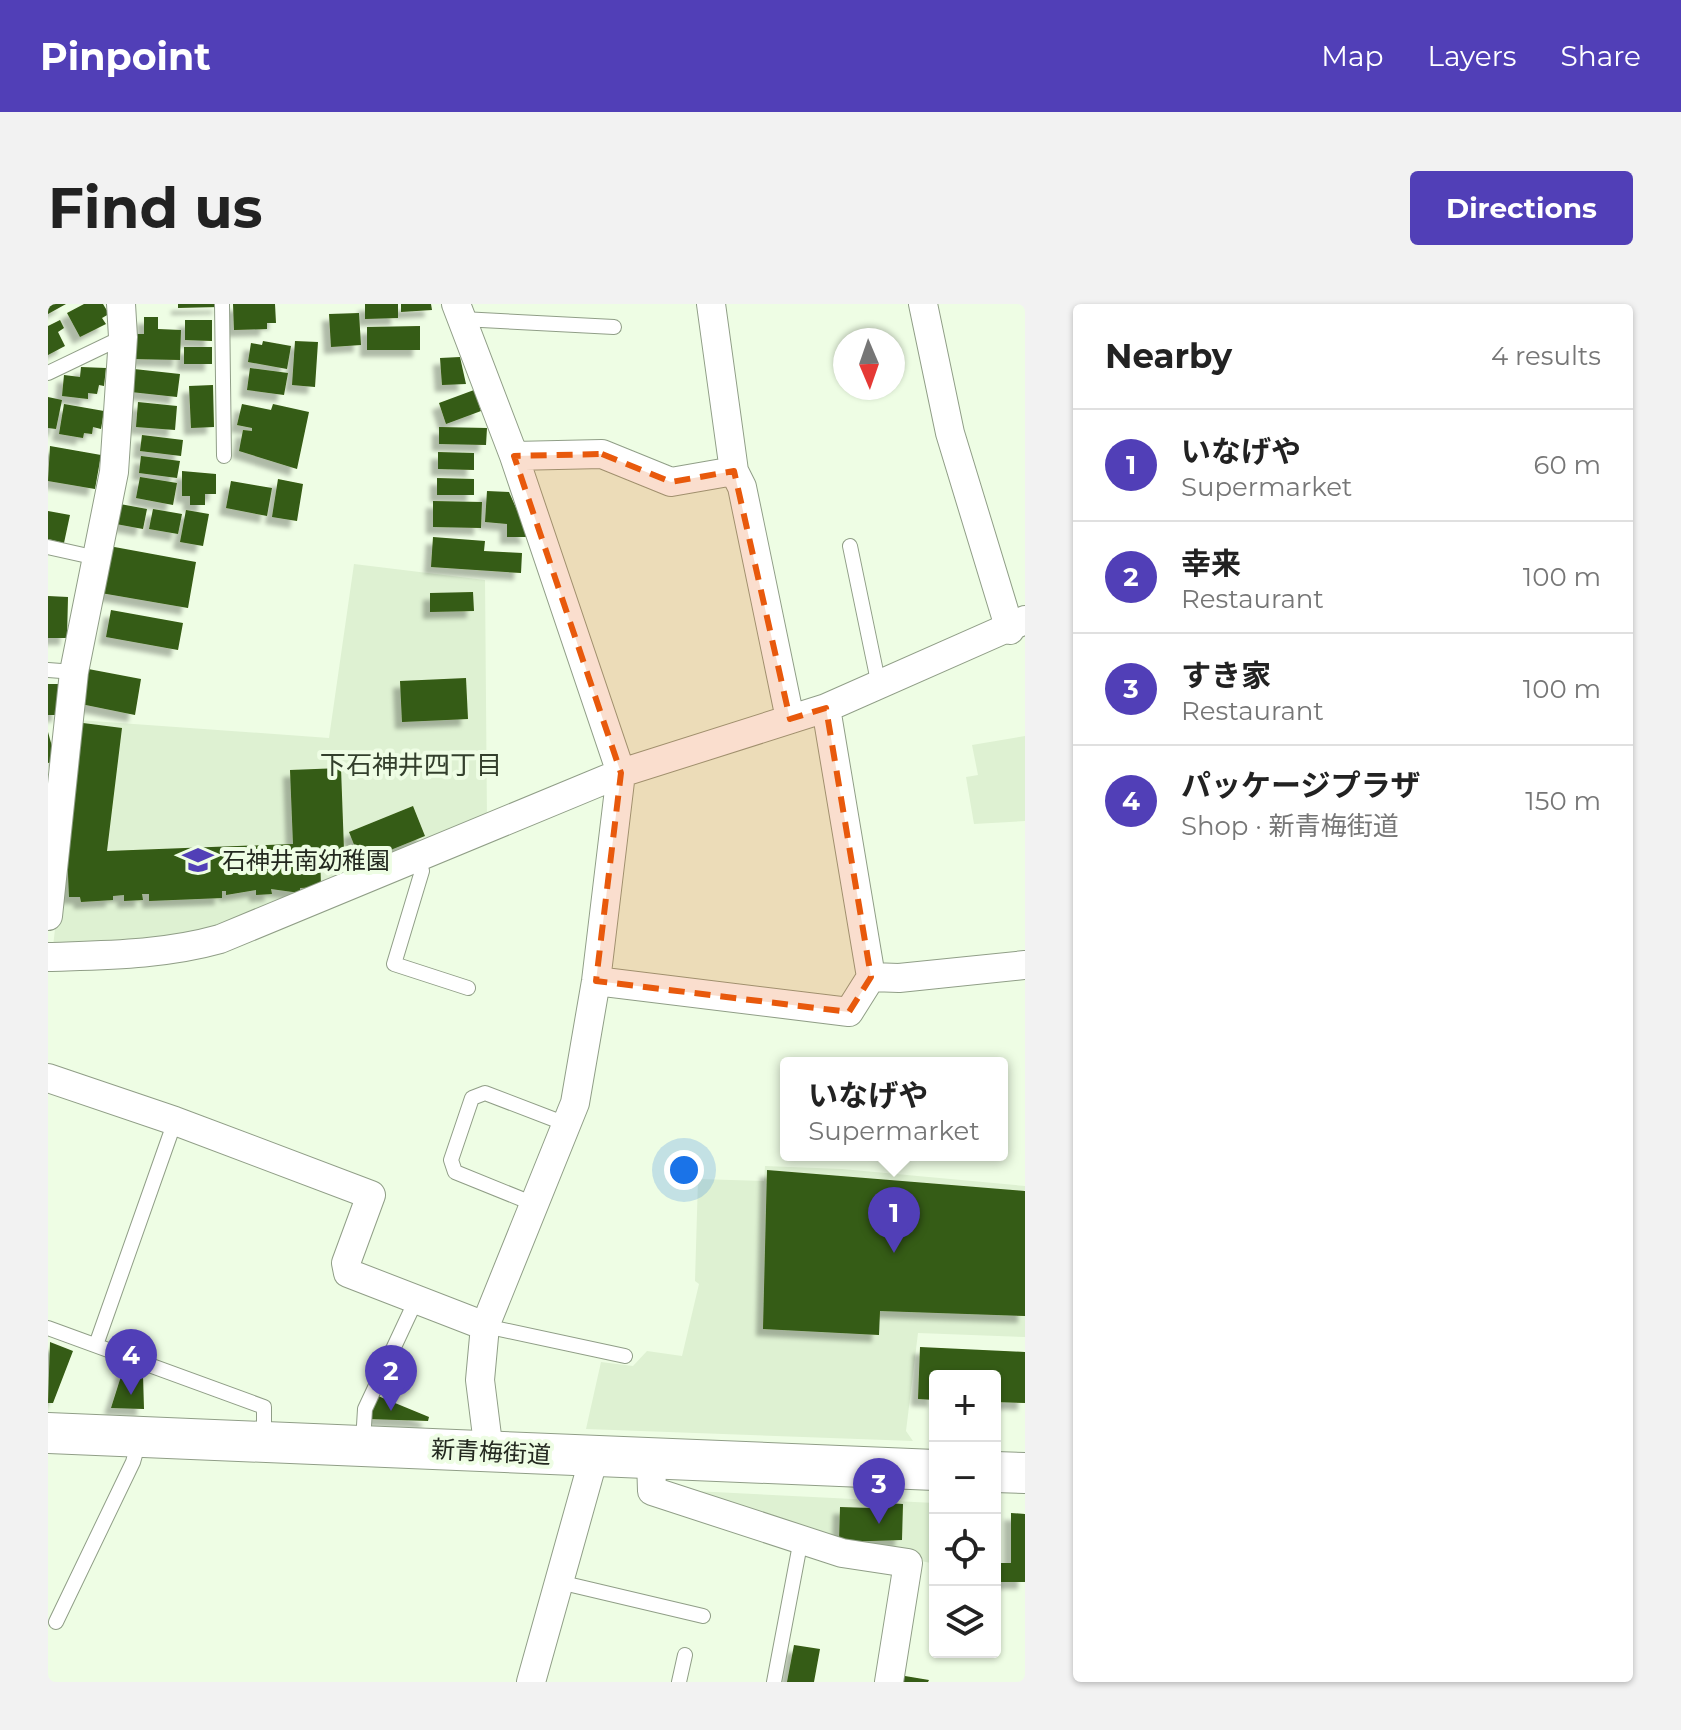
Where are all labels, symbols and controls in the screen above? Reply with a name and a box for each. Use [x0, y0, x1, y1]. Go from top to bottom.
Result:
text: Pinpoint [40, 33, 211, 80]
text: Map [1321, 39, 1384, 73]
text: Layers [1428, 39, 1517, 73]
text: Share [1561, 39, 1641, 73]
button: Directions [1410, 171, 1633, 245]
text: Find us [48, 174, 262, 242]
north arrow [833, 328, 905, 400]
text: Nearby [1105, 335, 1232, 377]
text: 4 results [1491, 340, 1601, 372]
text: いなげや [1181, 433, 1301, 470]
text: 1 [1126, 449, 1136, 481]
text: 60 m [1534, 449, 1601, 481]
text: Supermarket [1181, 471, 1352, 503]
text: 幸来 [1181, 545, 1241, 582]
text: 2 [1123, 561, 1139, 593]
text: 100 m [1523, 561, 1601, 593]
text: Restaurant [1181, 583, 1324, 615]
text: すき家 [1181, 657, 1271, 694]
text: 3 [1123, 673, 1139, 705]
text: 100 m [1523, 673, 1601, 705]
text: Restaurant [1181, 695, 1324, 727]
district label: 下石神井四丁目 [320, 749, 502, 781]
text: パッケージプラザ [1181, 767, 1420, 804]
text: 4 [1122, 785, 1140, 817]
text: 150 m [1525, 785, 1601, 817]
text: Shop · 新青梅街道 [1181, 810, 1399, 842]
school or university icon: 石神井南幼稚園 [181, 843, 215, 877]
place label: 石神井南幼稚園 [222, 846, 390, 875]
popup [780, 1057, 1008, 1161]
text: いなげや [808, 1077, 928, 1114]
text: Supermarket [808, 1115, 980, 1147]
your location [664, 1150, 704, 1190]
pin: 1 [868, 1187, 920, 1253]
pin: 4 [105, 1329, 157, 1395]
pin: 2 [365, 1345, 417, 1411]
map controls [929, 1370, 1001, 1658]
button: + [929, 1370, 1001, 1442]
street label: 新青梅街道 [430, 1434, 552, 1470]
button: − [929, 1442, 1001, 1514]
pin: 3 [853, 1458, 905, 1524]
button: locate [929, 1514, 1001, 1586]
button: layers [929, 1586, 1001, 1658]

